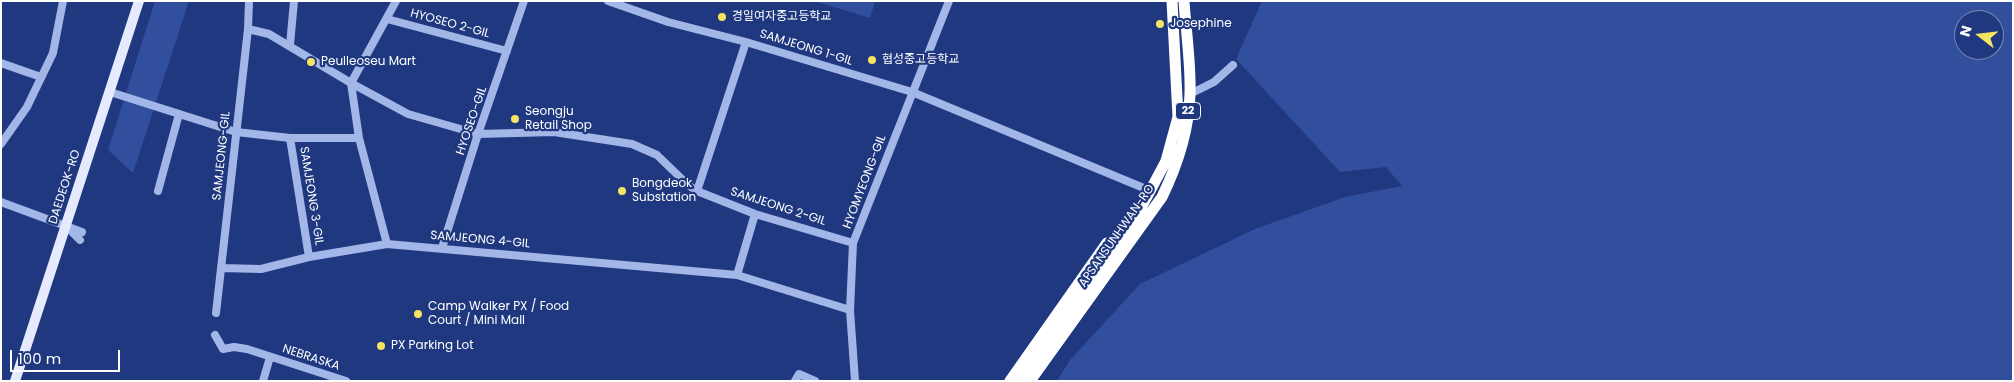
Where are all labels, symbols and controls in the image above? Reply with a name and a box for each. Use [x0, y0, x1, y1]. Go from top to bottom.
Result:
street label: HYOSEO 2-GIL [409, 6, 491, 42]
place label: 경일여자중고등학교 [732, 10, 831, 24]
north arrow [1954, 10, 2004, 60]
marker: 경일여자중고등학교 [716, 11, 728, 23]
place label: Josephine [1170, 17, 1232, 31]
marker: Josephine [1154, 18, 1166, 30]
text: N [1954, 23, 1977, 39]
street label: SAMJEONG 1-GIL [758, 27, 854, 69]
place label: 협성중고등학교 [882, 53, 959, 67]
marker: 협성중고등학교 [866, 54, 878, 66]
place label: Peulleoseu Mart [321, 55, 416, 69]
marker: Peulleoseu Mart [305, 56, 317, 68]
street label: HYOSEO-GIL [454, 85, 490, 157]
road number: 22 [1176, 102, 1200, 120]
place label: Seongju Retail Shop [525, 105, 592, 133]
street label: SAMJEONG-GIL [210, 111, 234, 201]
marker: Seongju Retail Shop [509, 113, 521, 125]
street label: HYOMYEONG-GIL [840, 133, 890, 231]
street label: SAMJEONG 3-GIL [296, 146, 326, 246]
street label: DAEDEOK-RO [46, 148, 84, 226]
place label: Bongdeok Substation [632, 177, 696, 205]
street label: APSANSUNHWAN-RO [1076, 182, 1158, 290]
marker: Bongdeok Substation [616, 185, 628, 197]
street label: SAMJEONG 2-GIL [729, 185, 827, 229]
street label: SAMJEONG 4-GIL [430, 228, 530, 252]
place label: Camp Walker PX / Food Court / Mini Mall [428, 300, 569, 328]
marker: Camp Walker PX / Food Court / Mini Mall [412, 308, 424, 320]
place label: PX Parking Lot [391, 339, 473, 353]
scale bar [12, 340, 122, 372]
marker: PX Parking Lot [375, 340, 387, 352]
street label: NEBRASKA [280, 342, 342, 374]
text: 100 m [18, 348, 61, 369]

